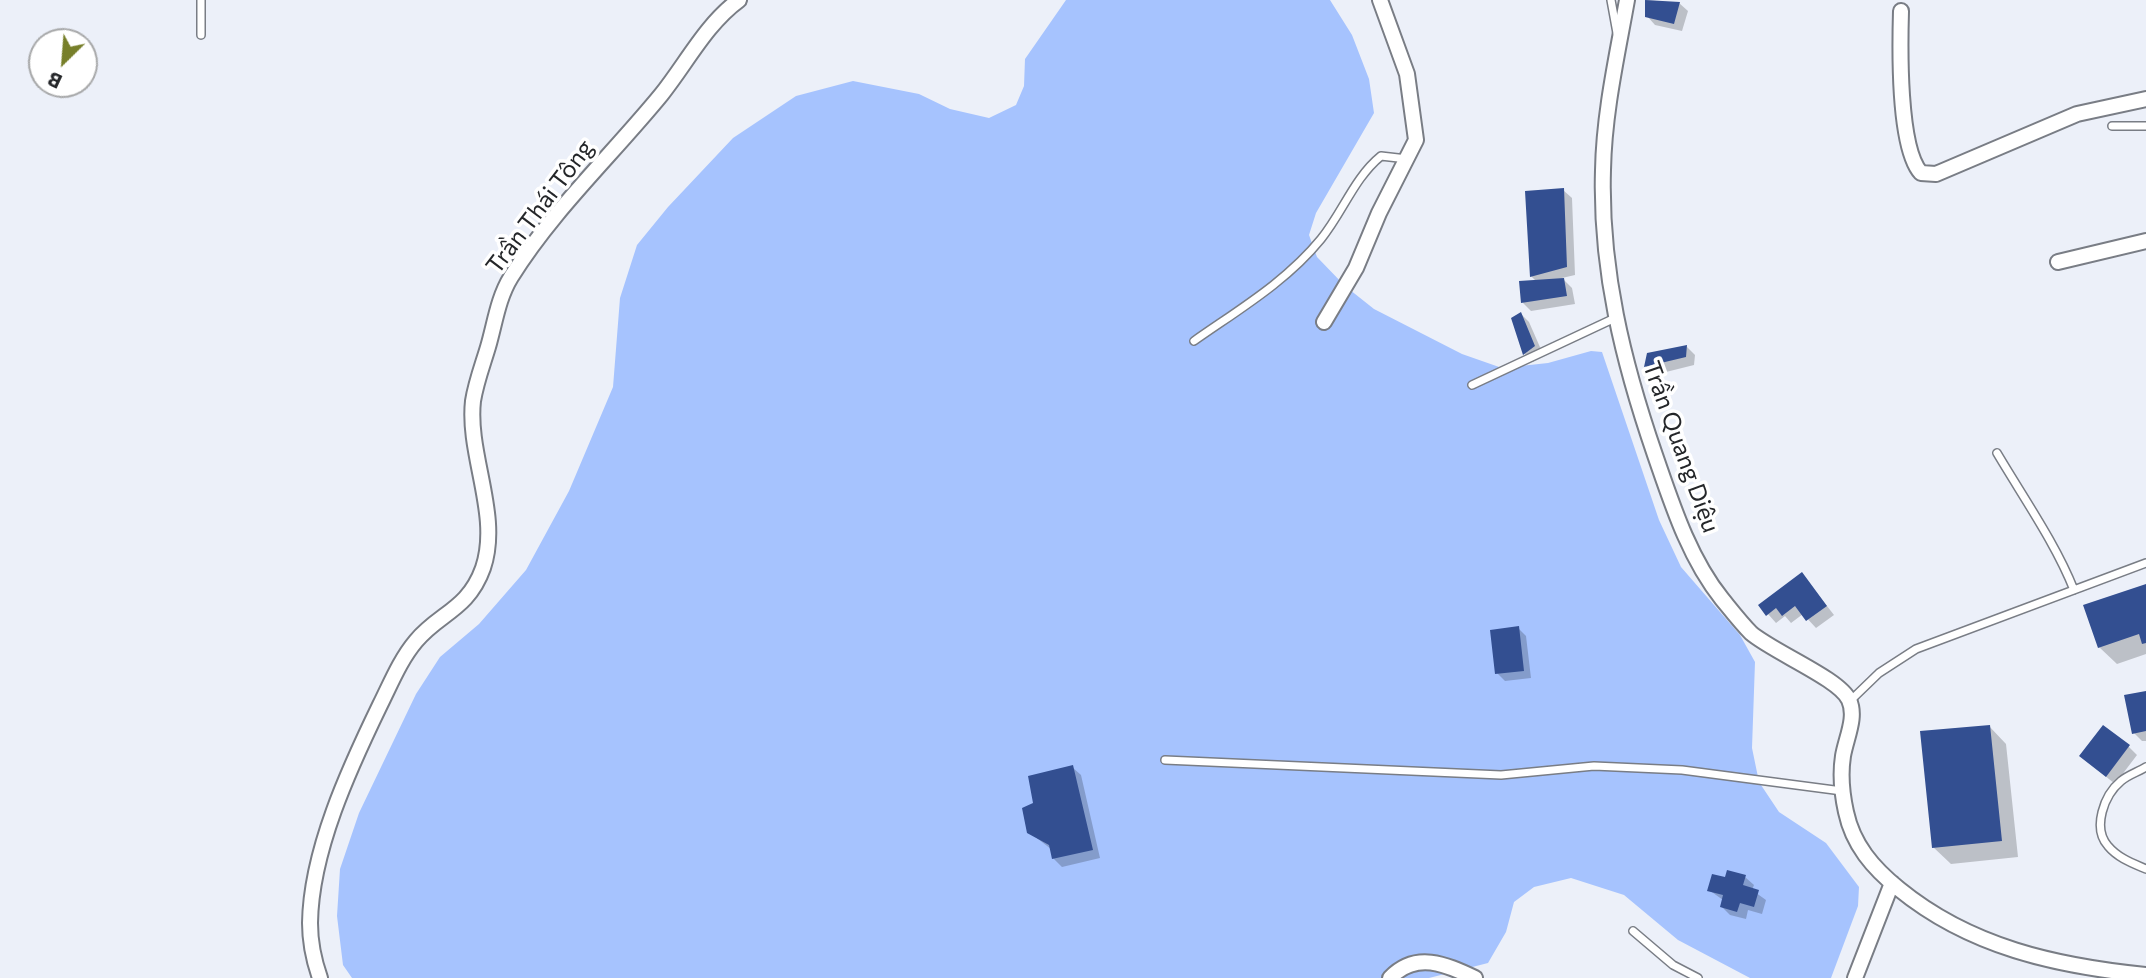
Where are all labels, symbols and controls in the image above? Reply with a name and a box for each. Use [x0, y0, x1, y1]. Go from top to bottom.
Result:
north arrow [28, 28, 98, 98]
text: B [44, 68, 65, 94]
street label: Trần Thái Tông [480, 134, 600, 280]
street label: Trần Quang Diệu [1637, 357, 1725, 537]

